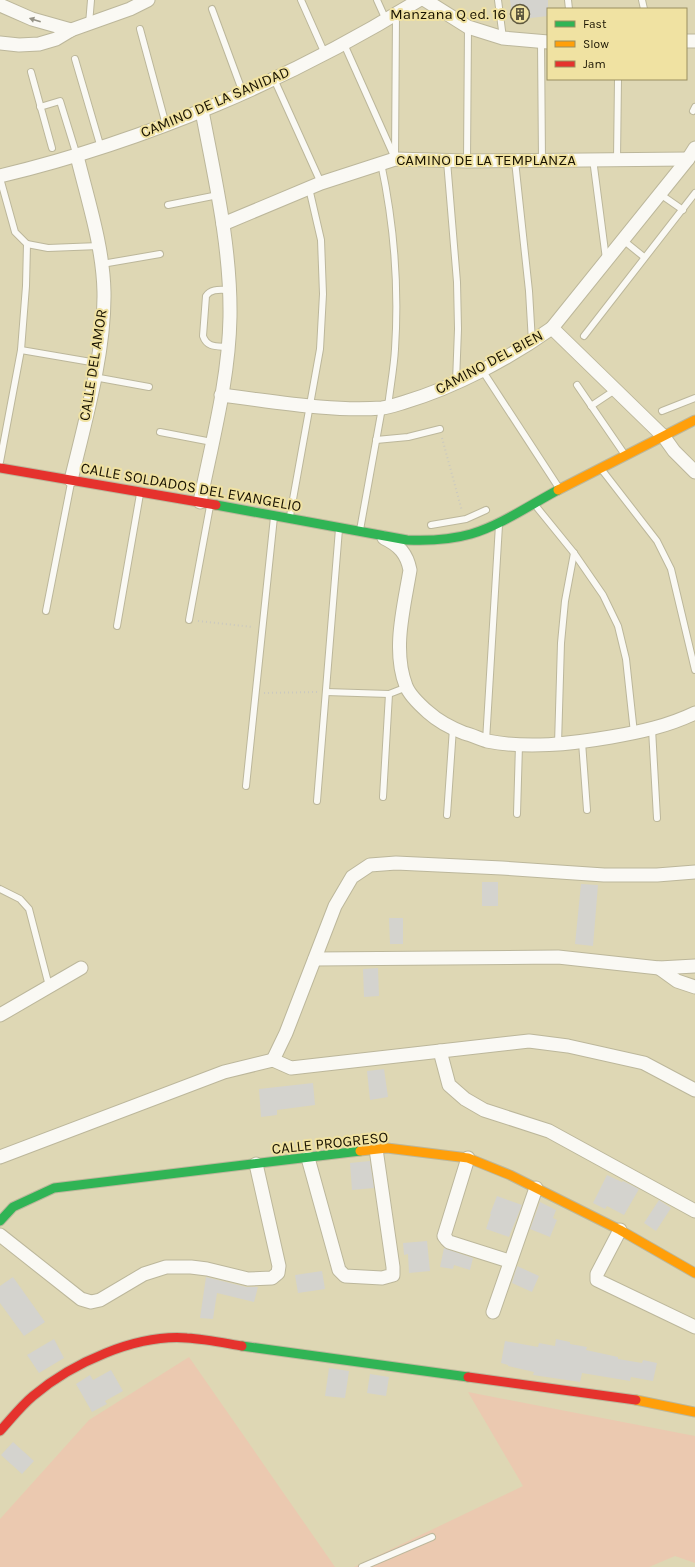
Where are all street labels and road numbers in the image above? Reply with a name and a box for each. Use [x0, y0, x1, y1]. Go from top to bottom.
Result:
street label: CAMINO DE LA SANIDAD [138, 62, 292, 142]
street label: CAMINO DE LA TEMPLANZA [396, 151, 576, 169]
street label: CALLE DEL AMOR [75, 308, 111, 422]
street label: CAMINO DEL BIEN [432, 326, 546, 398]
street label: CALLE SOLDADOS DEL EVANGELIO [79, 459, 303, 515]
street label: CALLE PROGRESO [271, 1128, 389, 1158]

